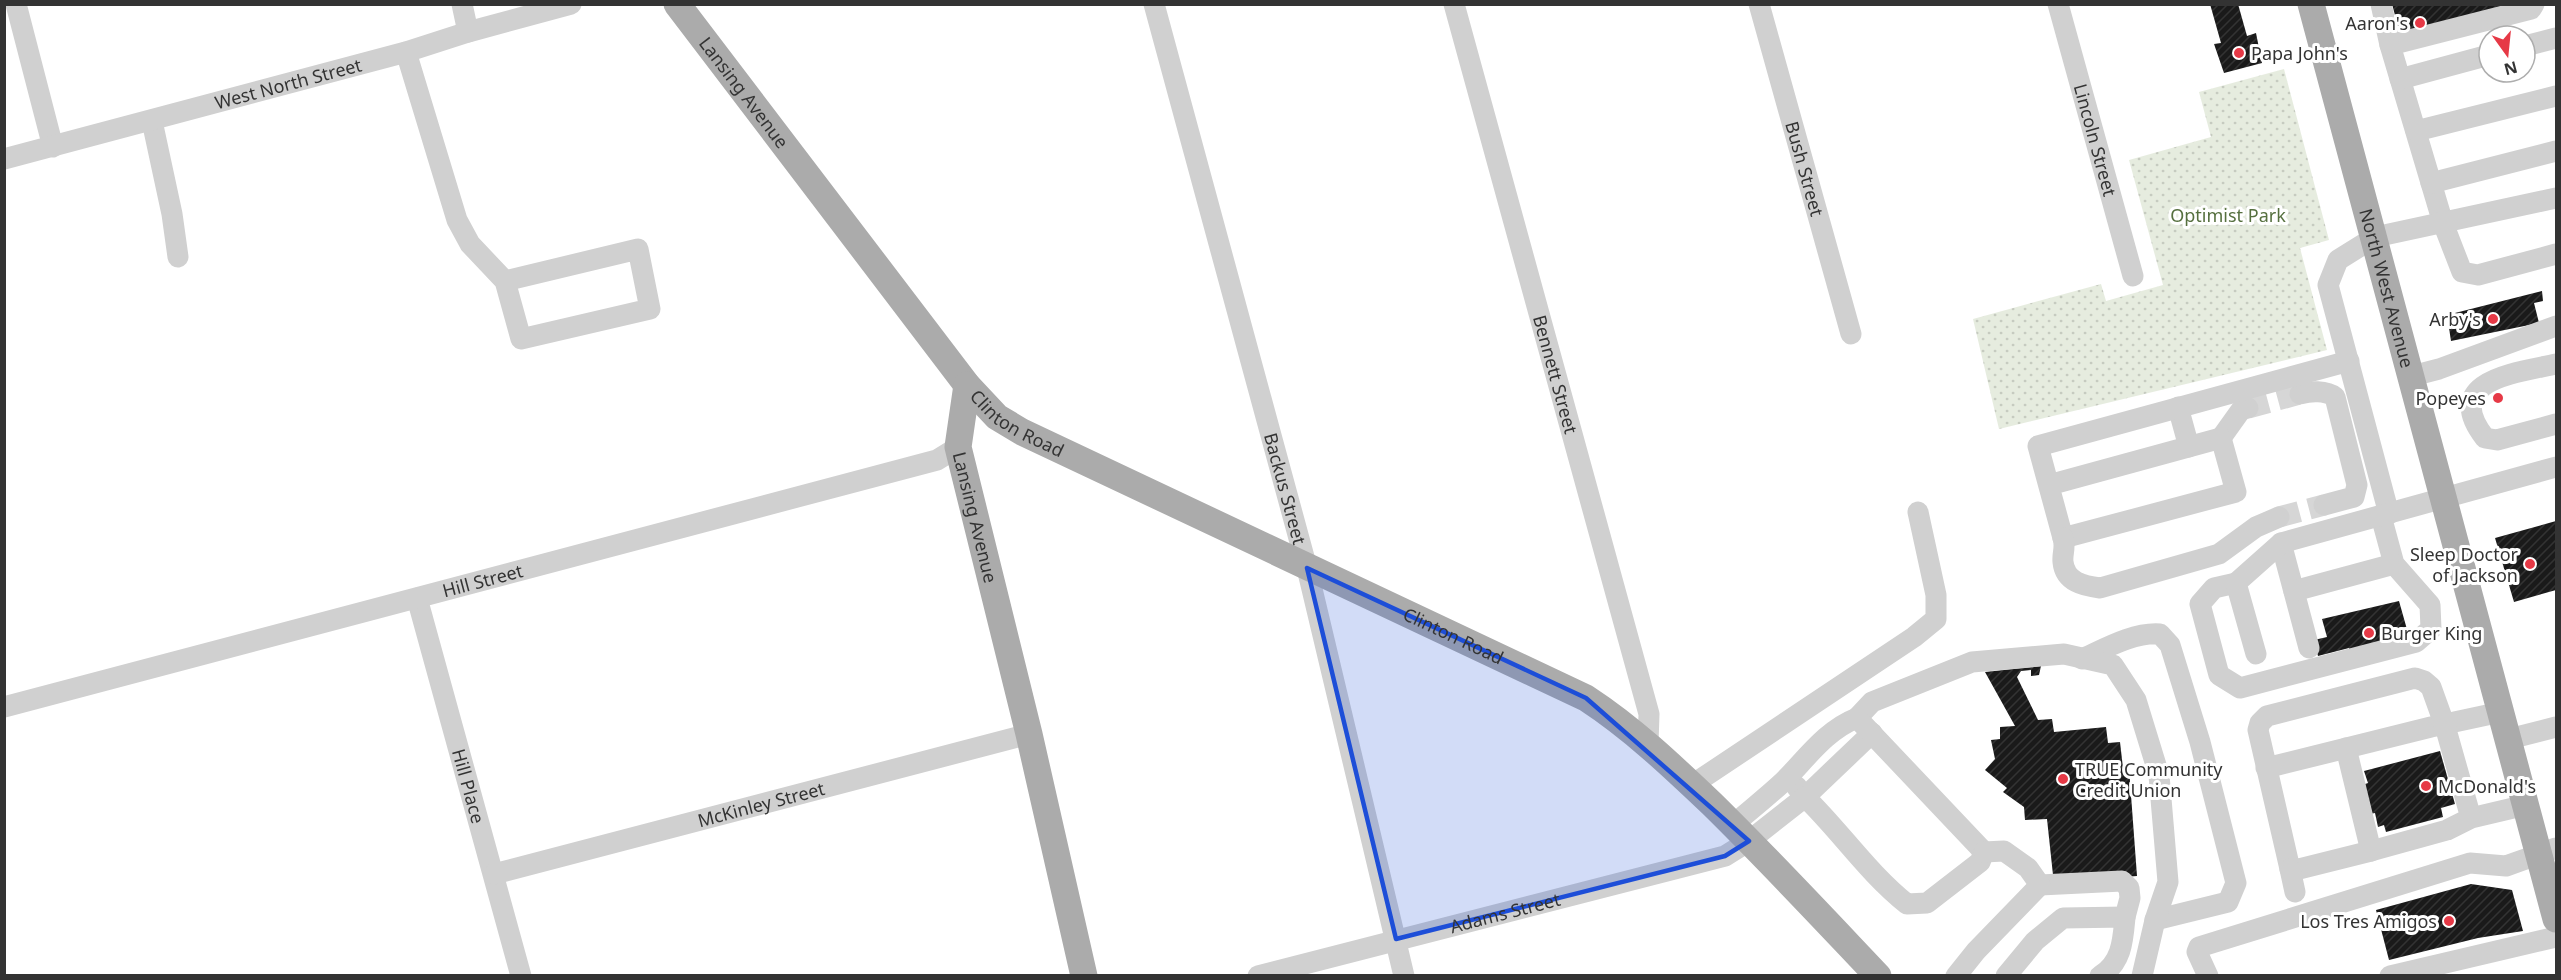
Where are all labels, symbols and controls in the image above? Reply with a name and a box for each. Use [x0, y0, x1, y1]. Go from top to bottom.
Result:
place label: Aaron's [2345, 11, 2408, 35]
marker: Aaron's [2413, 16, 2427, 30]
north arrow [2477, 24, 2537, 84]
street label: Lansing Avenue [694, 32, 794, 153]
place label: Papa John's [2251, 41, 2348, 65]
marker: Papa John's [2232, 46, 2246, 60]
street label: West North Street [212, 52, 365, 114]
text: N [2502, 56, 2520, 81]
street label: Lincoln Street [2069, 81, 2123, 199]
street label: Bush Street [1780, 119, 1830, 219]
park label: Optimist Park [2170, 203, 2286, 227]
street label: North West Avenue [2354, 206, 2420, 370]
place label: Arby's [2429, 307, 2481, 331]
street label: Bennett Street [1528, 312, 1584, 437]
marker: Arby's [2486, 312, 2500, 326]
street label: Clinton Road [965, 384, 1068, 462]
place label: Popeyes [2415, 386, 2486, 410]
marker: Popeyes [2491, 391, 2505, 405]
street label: Backus Street [1259, 430, 1312, 548]
street label: Lansing Avenue [948, 449, 1003, 585]
place label: Sleep Doctor of Jackson [2410, 542, 2519, 587]
marker: Sleep Doctor of Jackson [2523, 557, 2537, 571]
street label: Hill Street [440, 558, 526, 602]
street label: Clinton Road [1399, 602, 1508, 670]
place label: Burger King [2381, 621, 2482, 645]
marker: Burger King [2362, 626, 2376, 640]
street label: Hill Place [447, 746, 490, 826]
place label: TRUE Community Credit Union [2075, 757, 2223, 802]
marker: TRUE Community Credit Union [2056, 772, 2070, 786]
place label: McDonald's [2438, 774, 2536, 798]
street label: McKinley Street [695, 776, 828, 832]
marker: McDonald's [2419, 779, 2433, 793]
street label: Adams Street [1447, 887, 1563, 938]
place label: Los Tres Amigos [2300, 909, 2437, 933]
marker: Los Tres Amigos [2442, 914, 2456, 928]

